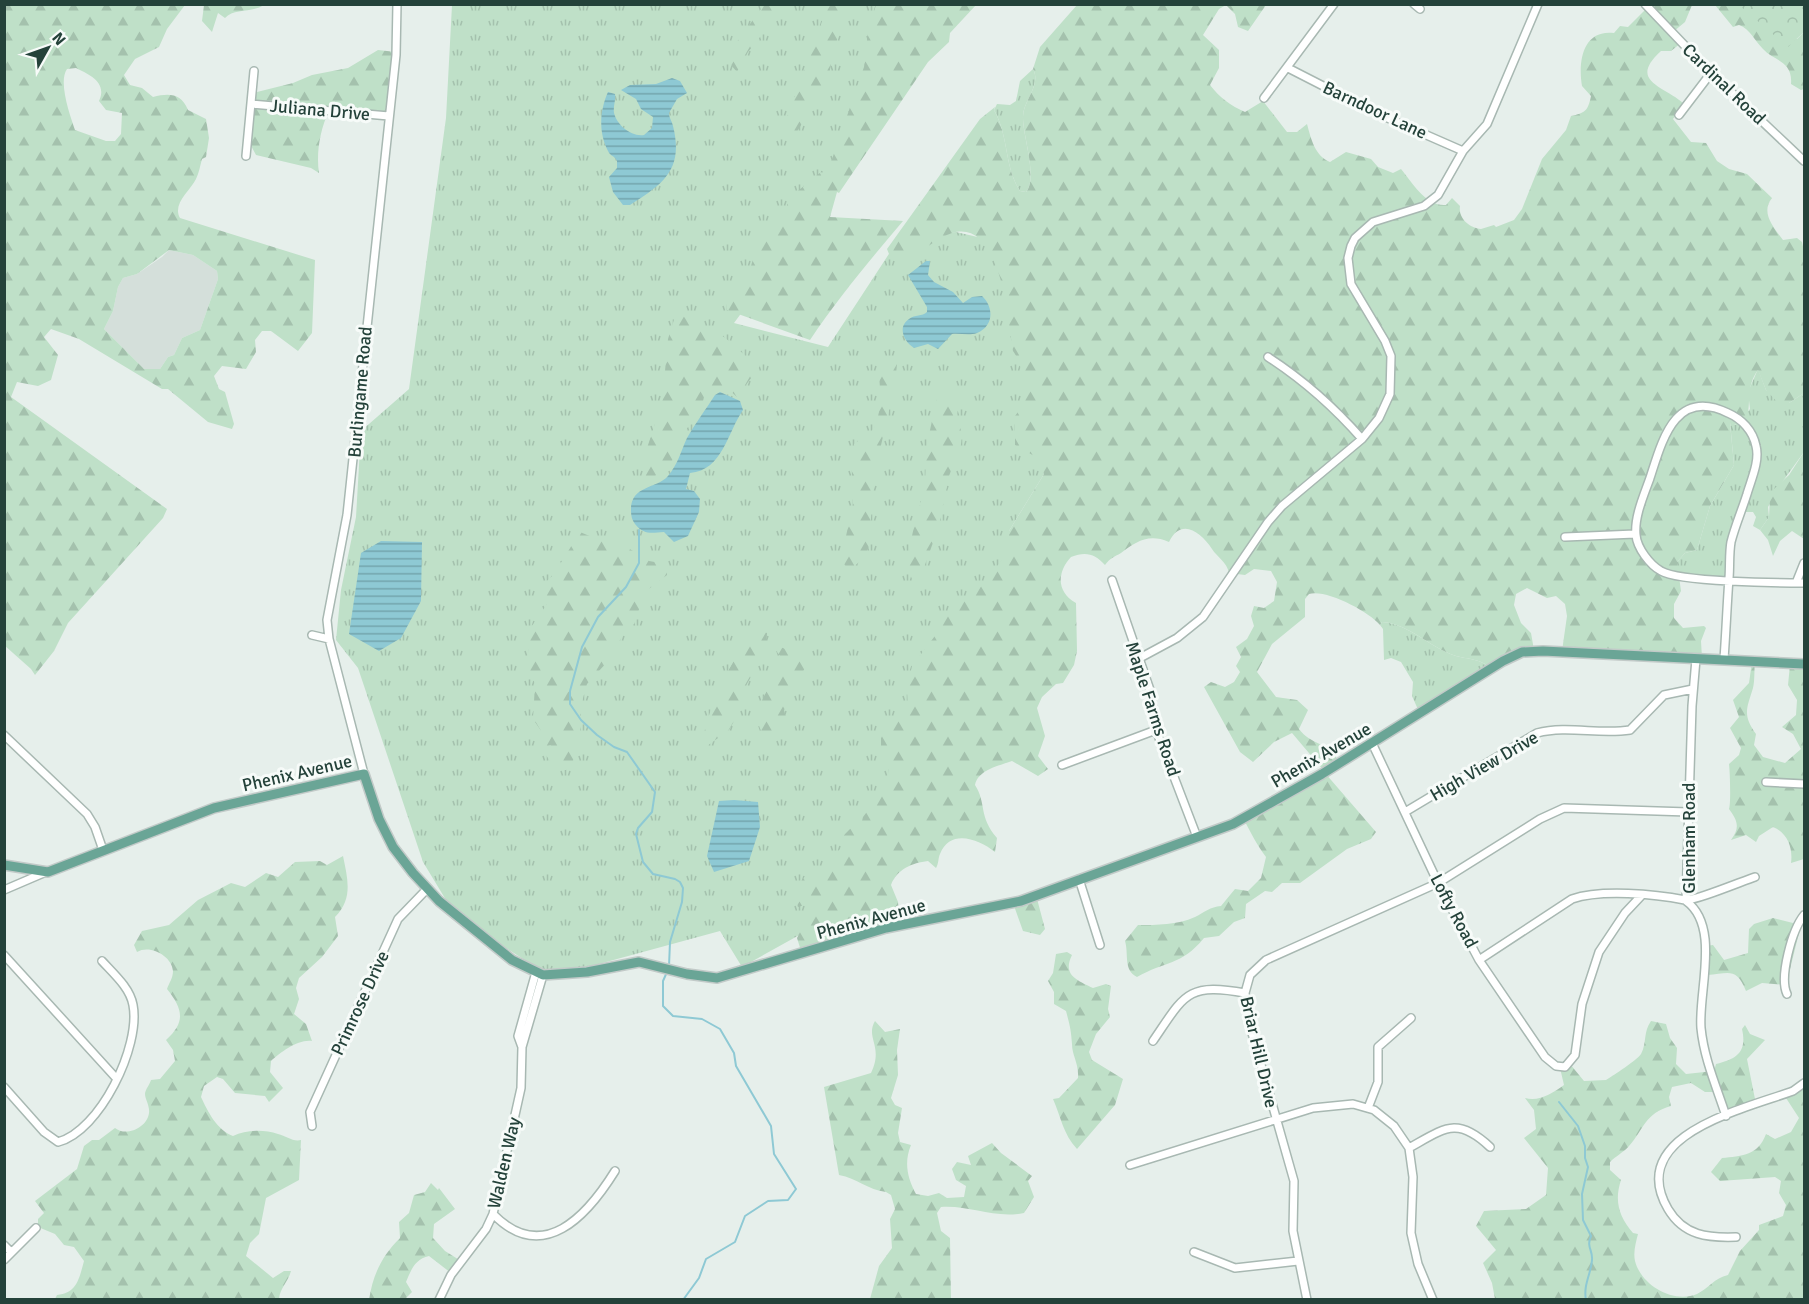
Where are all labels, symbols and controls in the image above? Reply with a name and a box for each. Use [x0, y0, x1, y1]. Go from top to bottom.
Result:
north arrow [18, 18, 78, 78]
text: N [47, 28, 70, 50]
street label: Cardinal Road [1678, 39, 1770, 129]
street label: Barndoor Lane [1319, 76, 1431, 144]
street label: Juliana Drive [269, 95, 371, 125]
street label: Burlingame Road [343, 325, 377, 459]
street label: Maple Farms Road [1121, 639, 1185, 779]
street label: Phenix Avenue [1267, 717, 1375, 793]
street label: High View Drive [1426, 726, 1542, 806]
street label: Phenix Avenue [240, 750, 354, 796]
street label: Glenham Road [1678, 782, 1700, 894]
street label: Lofty Road [1425, 870, 1483, 952]
street label: Phenix Avenue [814, 894, 928, 944]
street label: Primrose Drive [326, 947, 394, 1059]
street label: Briar Hill Drive [1235, 994, 1283, 1110]
street label: Walden Way [483, 1115, 525, 1211]

